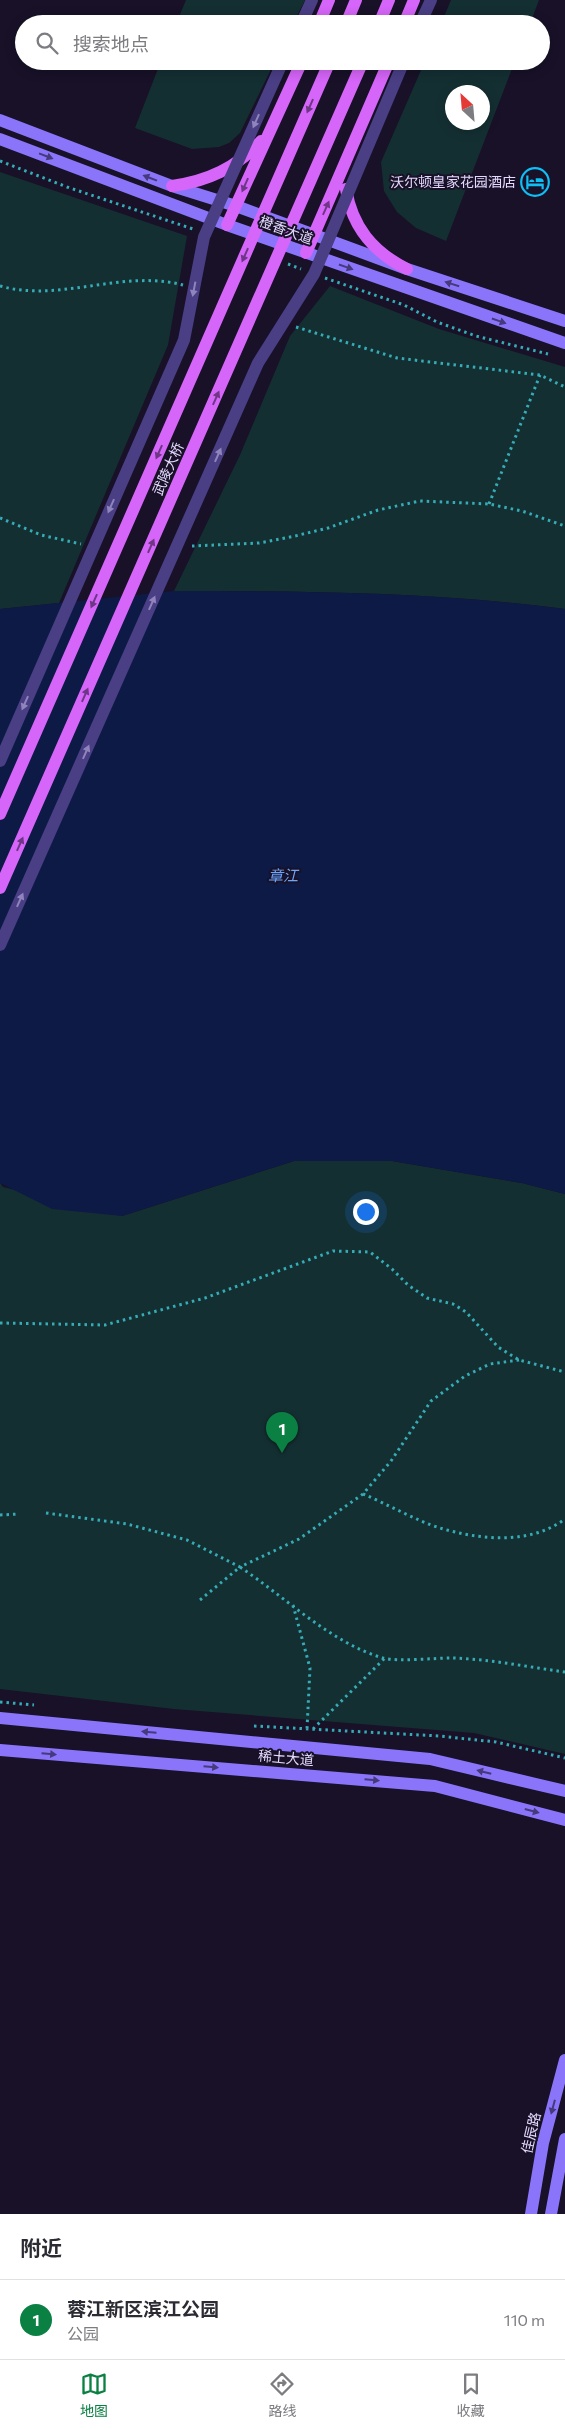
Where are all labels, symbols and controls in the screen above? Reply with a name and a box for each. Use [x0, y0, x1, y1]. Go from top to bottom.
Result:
search box [15, 15, 550, 70]
icon: search [33, 29, 61, 57]
text: 搜索地点 [73, 32, 149, 55]
north arrow [445, 85, 490, 130]
one-way arrow [305, 99, 313, 113]
one-way arrow [251, 114, 259, 128]
one-way arrow [38, 153, 53, 161]
hotel icon: 沃尔顿皇家花园酒店 [520, 167, 550, 197]
place label: 沃尔顿皇家花园酒店 [390, 173, 516, 190]
one-way arrow [142, 174, 157, 182]
one-way arrow [240, 178, 248, 192]
one-way arrow [322, 201, 330, 215]
street label: 橙香大道 [257, 212, 315, 247]
one-way arrow [240, 248, 248, 262]
one-way arrow [339, 263, 354, 271]
one-way arrow [444, 280, 459, 288]
one-way arrow [190, 282, 198, 297]
one-way arrow [492, 317, 507, 325]
one-way arrow [213, 391, 221, 405]
street label: 武陵大桥 [148, 440, 187, 498]
one-way arrow [154, 445, 162, 459]
one-way arrow [214, 448, 222, 462]
one-way arrow [107, 499, 115, 513]
one-way arrow [147, 539, 155, 553]
one-way arrow [89, 594, 97, 608]
one-way arrow [148, 596, 156, 610]
one-way arrow [82, 688, 90, 702]
one-way arrow [21, 696, 29, 710]
one-way arrow [82, 745, 90, 759]
one-way arrow [16, 837, 24, 851]
water label: 章江 [268, 866, 300, 884]
one-way arrow [16, 893, 24, 907]
your location [353, 1199, 379, 1225]
pin: 1 [266, 1412, 298, 1453]
one-way arrow [141, 1728, 157, 1736]
street label: 稀土大道 [257, 1747, 315, 1768]
one-way arrow [41, 1750, 57, 1758]
one-way arrow [203, 1763, 219, 1771]
one-way arrow [476, 1768, 491, 1776]
one-way arrow [365, 1777, 381, 1785]
one-way arrow [524, 1807, 539, 1815]
one-way arrow [548, 2099, 556, 2114]
street label: 佳辰路 [518, 2111, 544, 2155]
text: 附近 [20, 2235, 62, 2260]
text: 蓉江新区滨江公园 [67, 2297, 219, 2320]
text: 1 [32, 2310, 40, 2329]
text: 110 m [504, 2310, 545, 2329]
text: 公园 [67, 2324, 99, 2343]
tab: 地图 [80, 2370, 108, 2420]
tab: 路线 [268, 2370, 296, 2420]
tab: 收藏 [457, 2370, 485, 2420]

